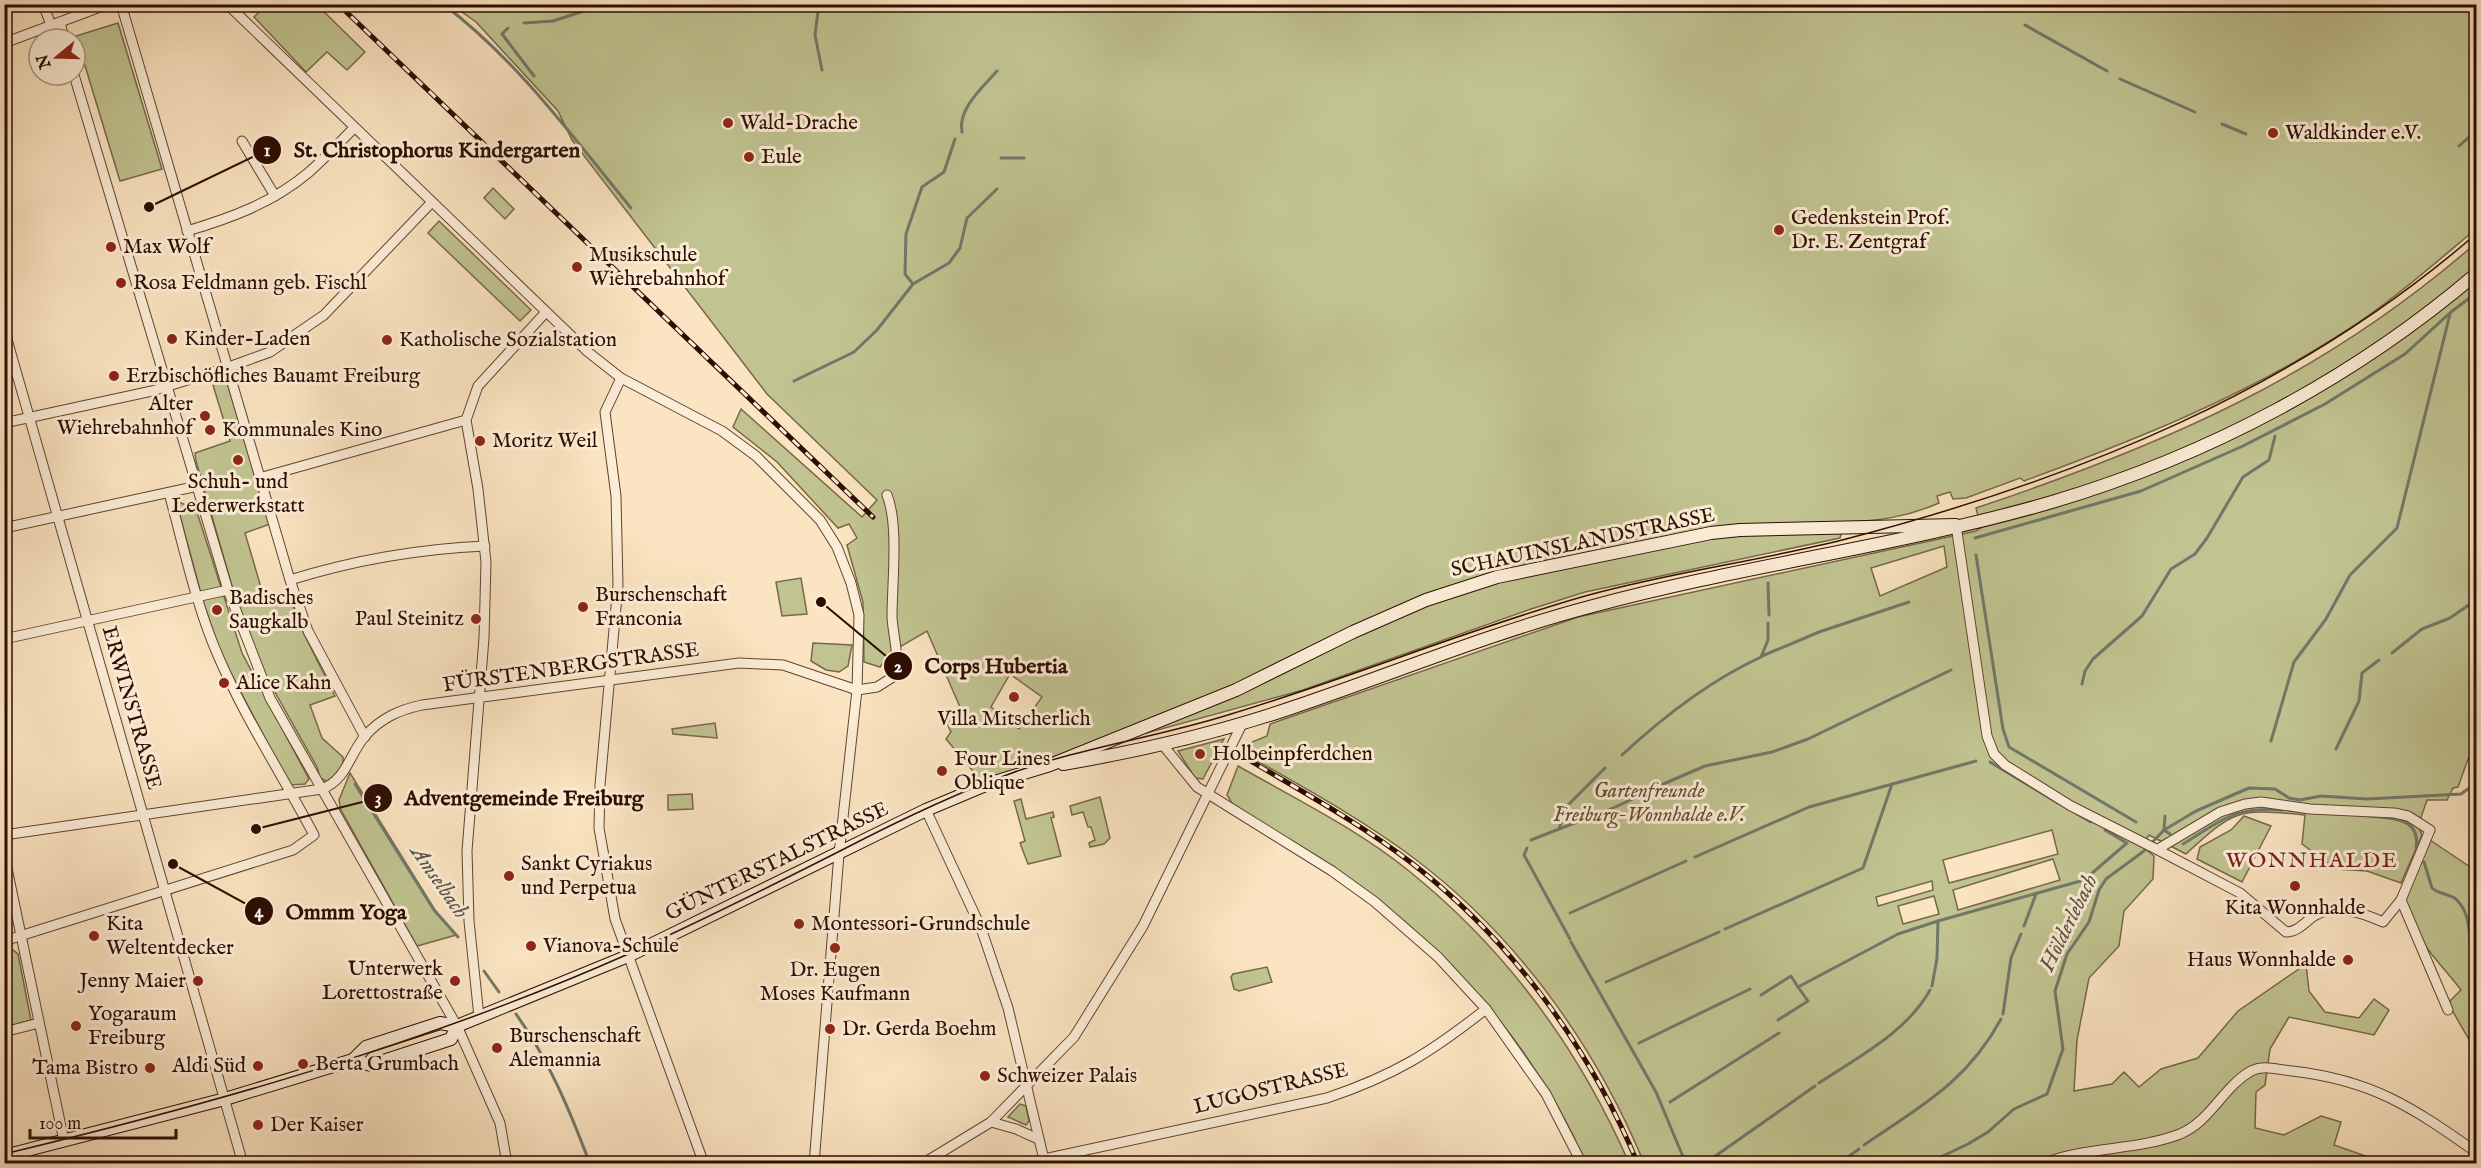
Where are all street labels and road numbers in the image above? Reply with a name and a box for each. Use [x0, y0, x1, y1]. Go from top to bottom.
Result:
street label: SCHAUINSLANDSTRASSE [1449, 502, 1717, 584]
street label: ERWINSTRASSE [95, 623, 167, 793]
street label: FÜRSTENBERGSTRASSE [441, 637, 701, 699]
street label: GÜNTERSTALSTRASSE [661, 796, 893, 928]
street label: LUGOSTRASSE [1191, 1057, 1351, 1121]

